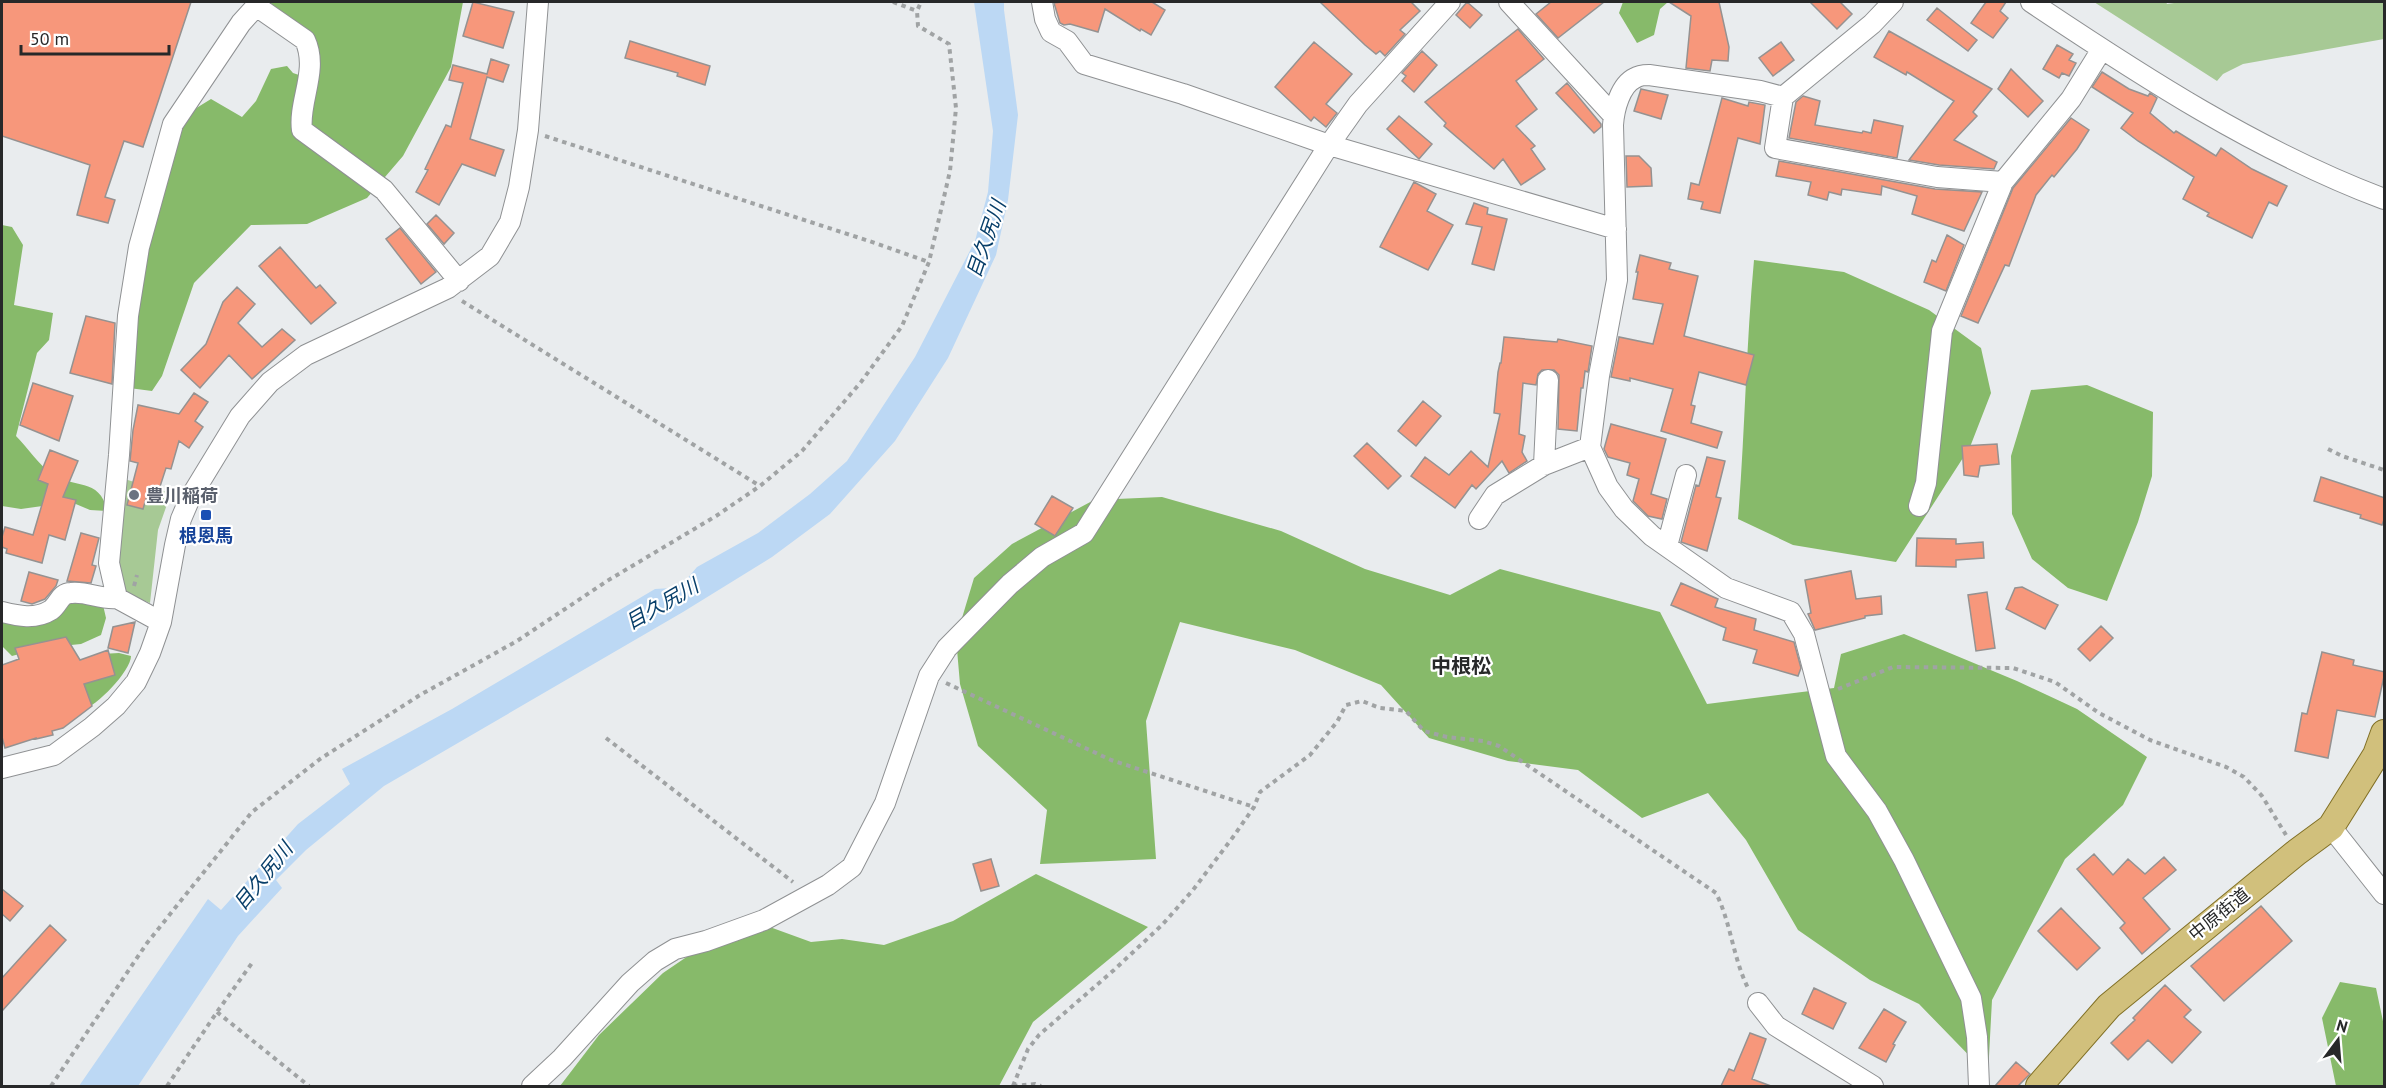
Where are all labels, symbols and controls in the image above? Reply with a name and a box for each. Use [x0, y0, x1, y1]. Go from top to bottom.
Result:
scale bar [21, 18, 170, 56]
text: 50 m [30, 27, 69, 50]
water label: 目久尻川 [961, 195, 1012, 281]
place label: 豊川稲荷 [146, 484, 218, 507]
marker: 豊川稲荷 [127, 488, 141, 502]
marker: 根恩馬 [199, 508, 213, 522]
place label: 根恩馬 [179, 524, 233, 547]
water label: 目久尻川 [621, 572, 705, 635]
district label: 中根松 [1431, 653, 1491, 679]
water label: 目久尻川 [228, 835, 300, 915]
street label: 中原街道 [2184, 882, 2254, 946]
north arrow [2308, 1010, 2368, 1070]
text: N [2334, 1015, 2350, 1037]

